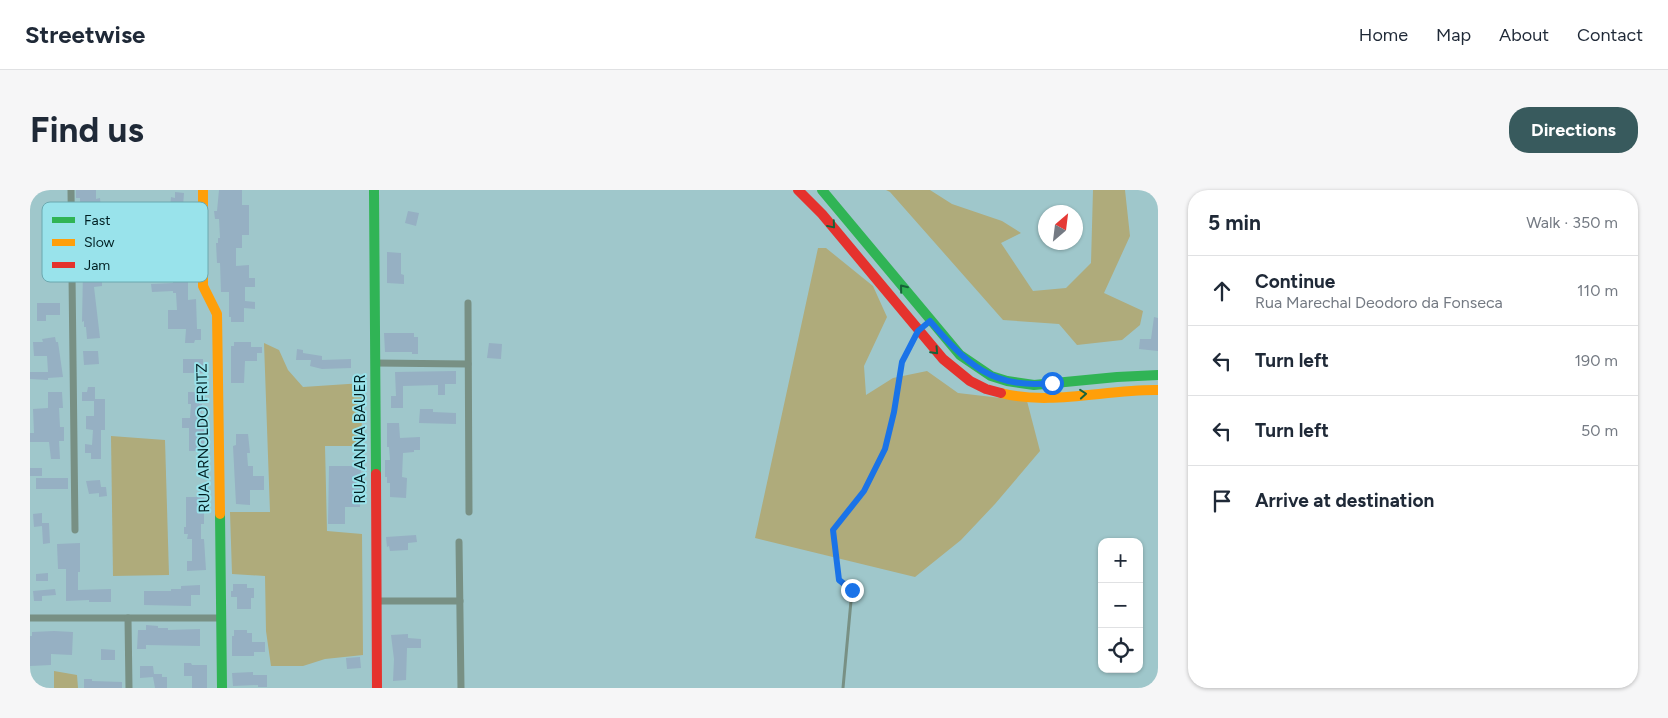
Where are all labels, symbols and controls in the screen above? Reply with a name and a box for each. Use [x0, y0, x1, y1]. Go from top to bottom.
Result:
text: Streetwise [25, 20, 145, 49]
text: Home [1359, 24, 1408, 46]
text: Map [1436, 24, 1471, 46]
text: About [1499, 24, 1549, 46]
text: Contact [1577, 24, 1643, 46]
button: Directions [1509, 107, 1638, 153]
text: Find us [30, 109, 144, 151]
legend [42, 202, 208, 282]
north arrow [1038, 205, 1083, 250]
text: 5 min [1208, 210, 1261, 235]
text: Fast [84, 212, 110, 229]
text: Walk · 350 m [1526, 213, 1618, 232]
one-way arrow [826, 220, 835, 229]
text: Slow [84, 234, 115, 251]
text: Jam [84, 257, 110, 274]
text: Continue [1255, 270, 1335, 293]
icon: ahead [1208, 277, 1236, 305]
text: 110 m [1577, 281, 1618, 300]
one-way arrow [901, 285, 909, 294]
text: Rua Marechal Deodoro da Fonseca [1255, 293, 1503, 312]
one-way arrow [929, 345, 938, 354]
icon: left [1208, 347, 1236, 375]
text: Turn left [1255, 349, 1329, 372]
text: 190 m [1575, 351, 1618, 370]
street label: RUA ARNOLDO FRITZ [193, 363, 213, 513]
route start [1041, 372, 1064, 395]
street label: RUA ANNA BAUER [351, 374, 369, 504]
one-way arrow [1079, 388, 1087, 399]
icon: left [1208, 417, 1236, 445]
text: Turn left [1255, 419, 1329, 442]
text: 50 m [1581, 421, 1618, 440]
icon: arrive [1208, 487, 1236, 515]
text: Arrive at destination [1255, 489, 1434, 512]
map controls [1098, 538, 1143, 673]
button: + [1098, 538, 1143, 583]
route end [841, 579, 864, 602]
button: − [1098, 583, 1143, 628]
button: locate [1098, 628, 1143, 673]

